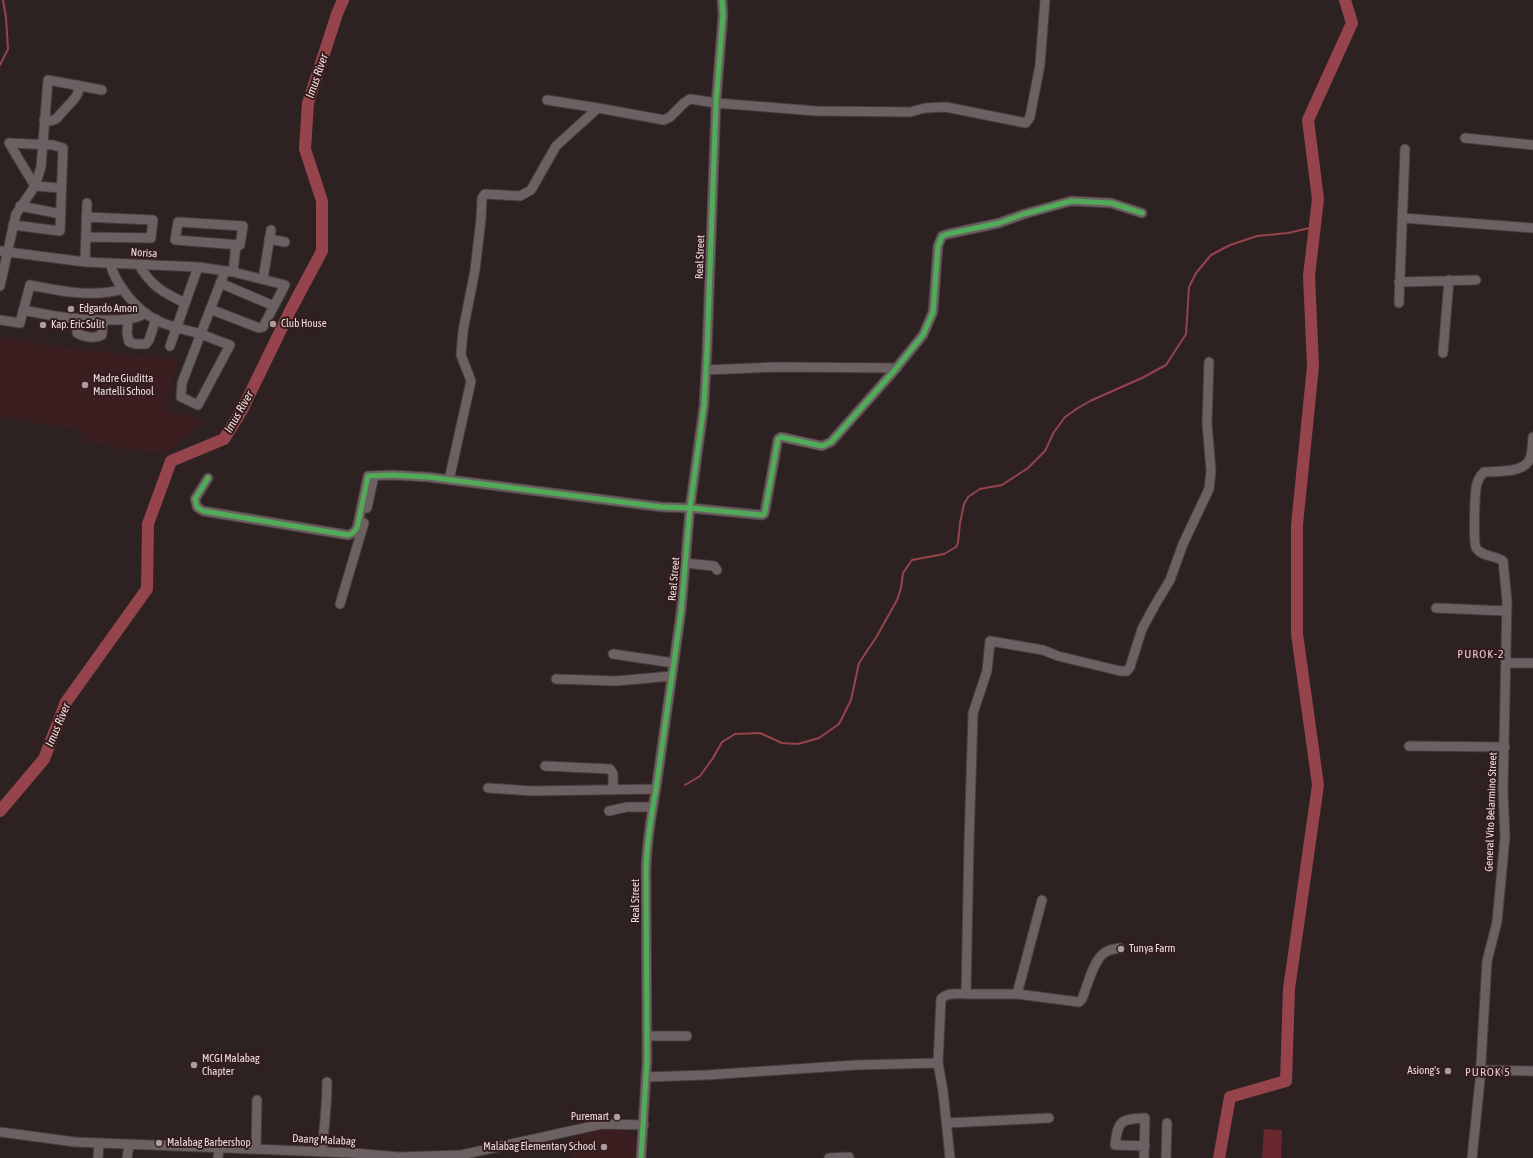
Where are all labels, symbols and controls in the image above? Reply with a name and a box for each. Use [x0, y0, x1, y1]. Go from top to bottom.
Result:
water label: Imus River [303, 52, 331, 100]
street label: Real Street [693, 235, 707, 279]
street label: Norisa [130, 246, 158, 260]
place label: Edgardo Amon [79, 302, 137, 316]
marker: Edgardo Amon [66, 304, 76, 314]
place label: Club House [281, 317, 327, 331]
place label: Kap. Eric Sulit [51, 318, 105, 332]
marker: Club House [268, 319, 278, 329]
marker: Kap. Eric Sulit [38, 320, 48, 330]
place label: Madre Giuditta Martelli School [93, 372, 154, 398]
marker: Madre Giuditta Martelli School [80, 380, 90, 390]
water label: Imus River [221, 389, 257, 435]
street label: Real Street [666, 556, 682, 602]
district label: PUROK-2 [1457, 647, 1505, 661]
water label: Imus River [42, 701, 74, 749]
street label: General Vito Belarmino Street [1482, 752, 1500, 872]
street label: Real Street [629, 879, 643, 923]
place label: Tunya Farm [1129, 942, 1175, 956]
marker: Tunya Farm [1116, 944, 1126, 954]
place label: MCGI Malabag Chapter [202, 1052, 260, 1078]
marker: MCGI Malabag Chapter [189, 1060, 199, 1070]
place label: Asiong's [1407, 1064, 1440, 1078]
district label: PUROK 5 [1465, 1065, 1511, 1079]
marker: Asiong's [1443, 1066, 1453, 1076]
place label: Puremart [571, 1110, 609, 1124]
marker: Puremart [612, 1112, 622, 1122]
street label: Daang Malabag [292, 1132, 356, 1148]
place label: Malabag Barbershop [167, 1136, 251, 1150]
marker: Malabag Barbershop [154, 1138, 164, 1148]
place label: Malabag Elementary School [483, 1140, 596, 1154]
marker: Malabag Elementary School [599, 1142, 609, 1152]

